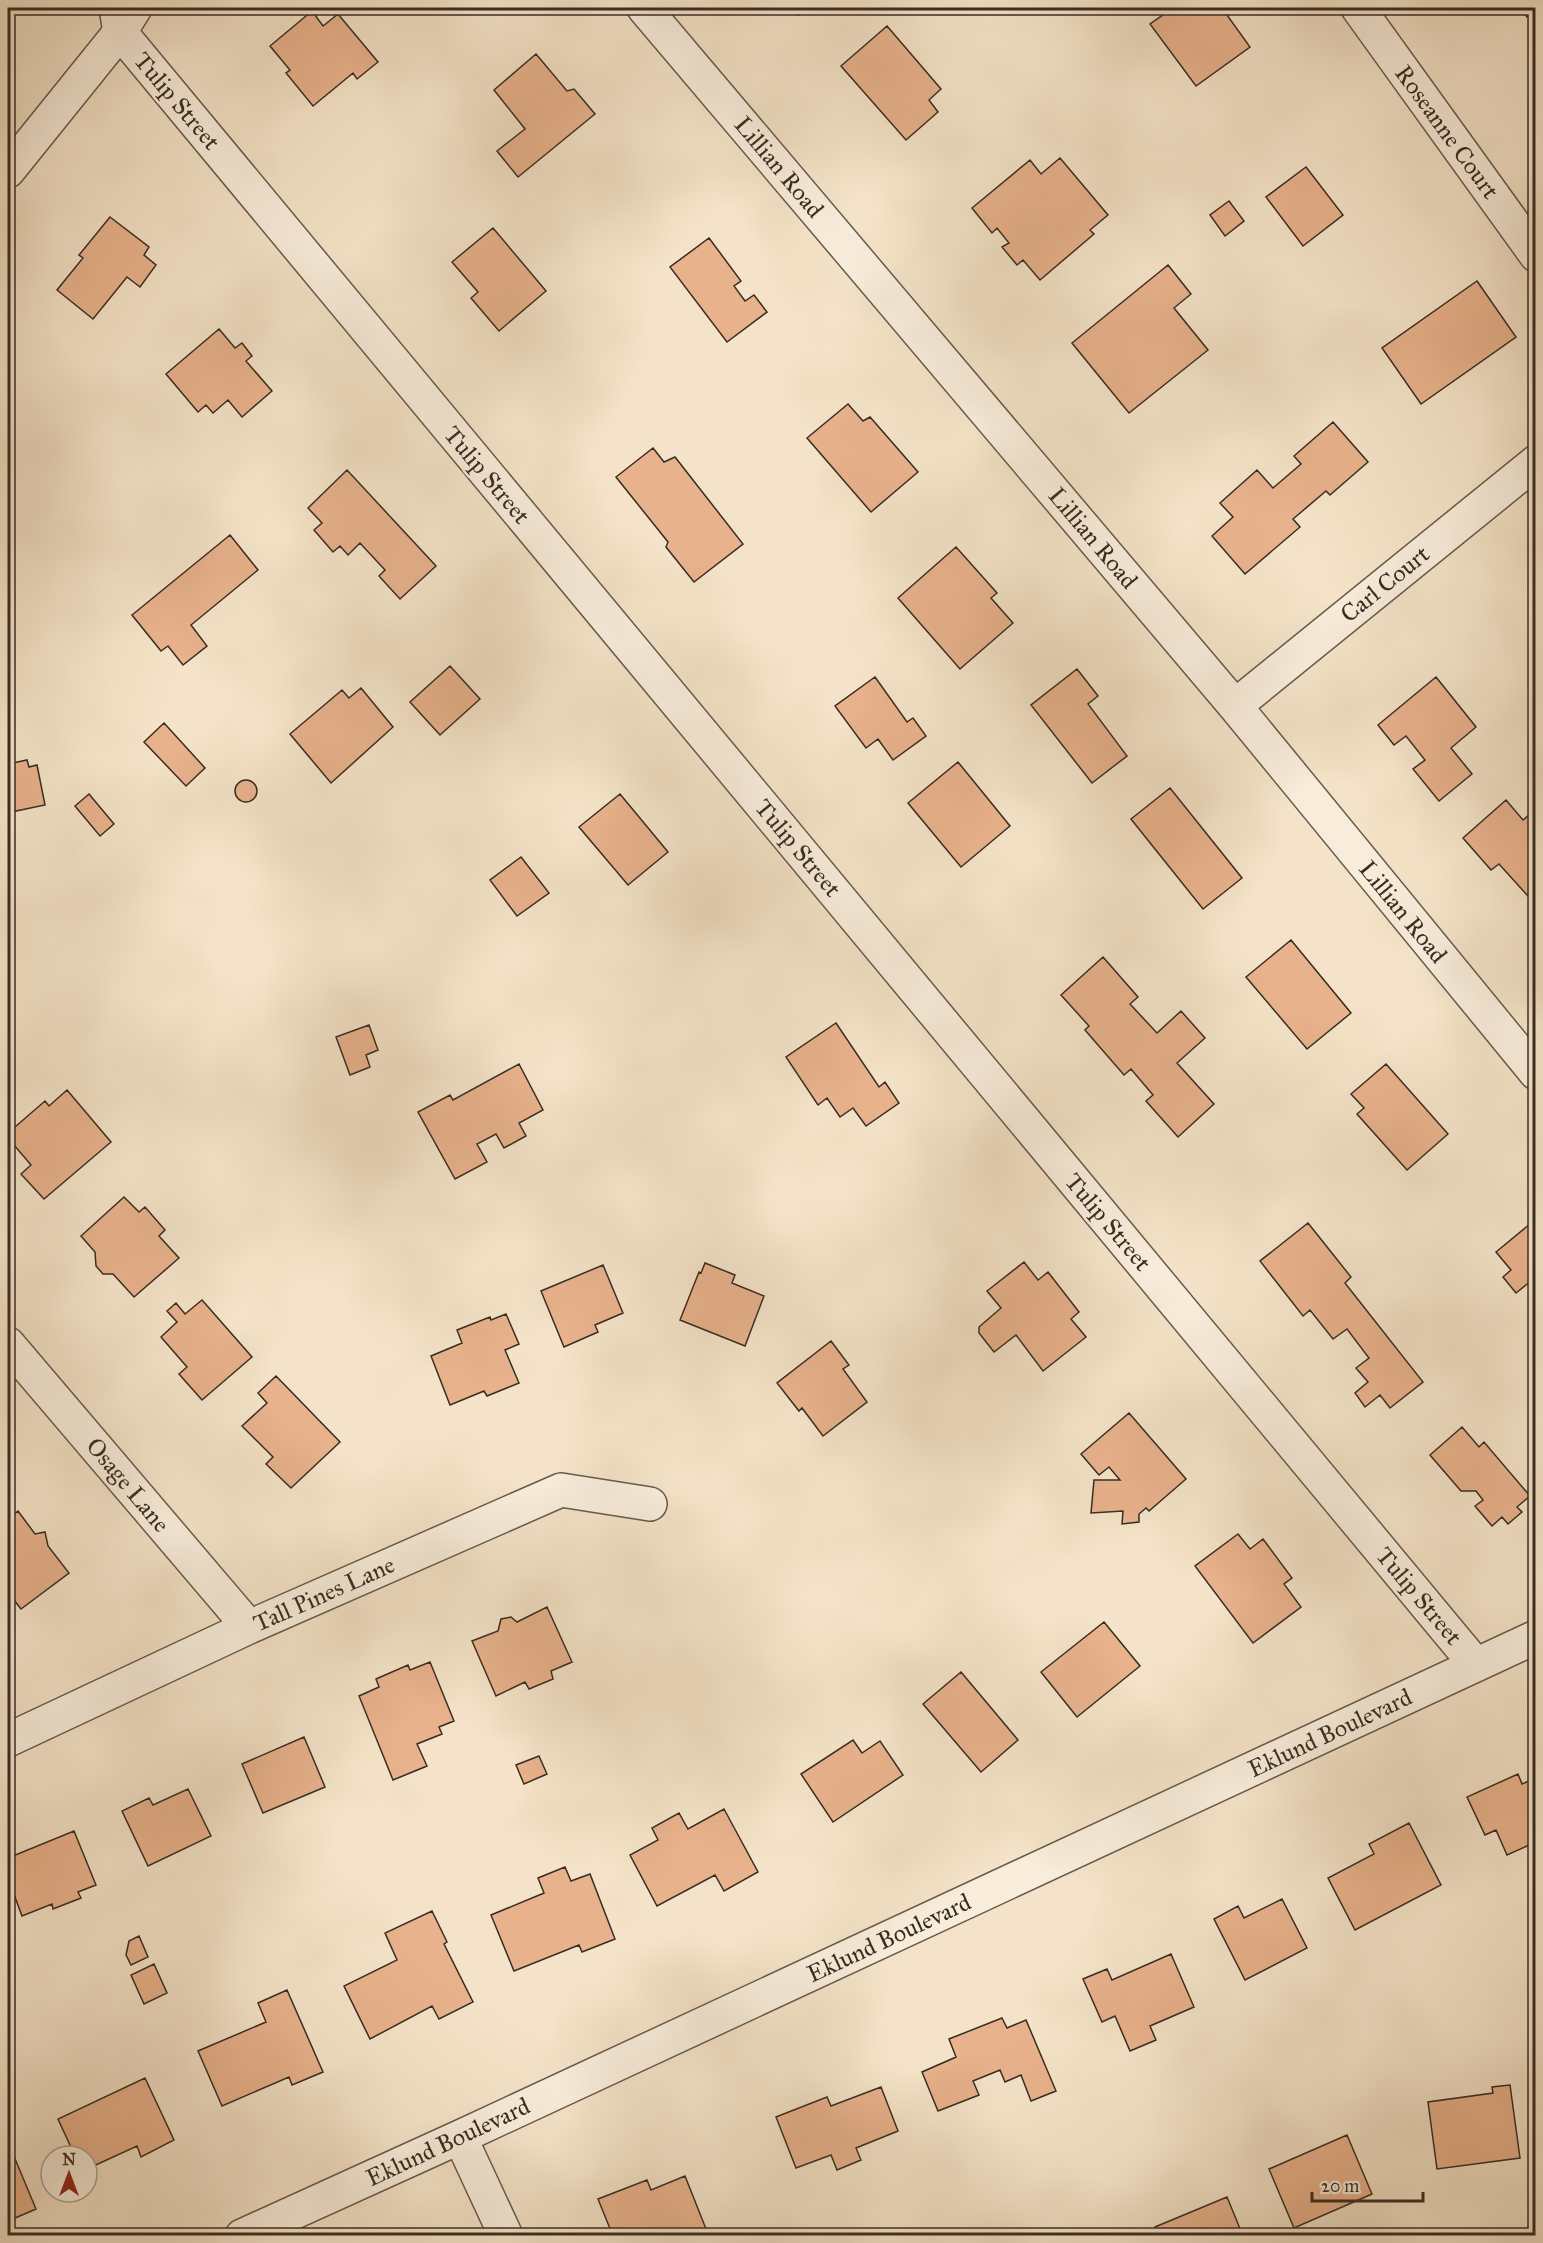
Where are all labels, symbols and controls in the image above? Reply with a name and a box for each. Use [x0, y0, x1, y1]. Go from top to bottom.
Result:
street label: Tulip Street [127, 46, 227, 157]
street label: Roseanne Court [1388, 59, 1506, 205]
street label: Lillian Road [728, 110, 830, 224]
street label: Tulip Street [437, 420, 537, 531]
street label: Lillian Road [1042, 481, 1144, 595]
street label: Carl Court [1334, 539, 1436, 629]
street label: Tulip Street [748, 793, 848, 904]
street label: Lillian Road [1353, 855, 1453, 969]
street label: Tulip Street [1058, 1167, 1158, 1278]
street label: Osage Lane [80, 1432, 176, 1538]
street label: Tulip Street [1369, 1541, 1469, 1652]
street label: Tall Pines Lane [249, 1550, 399, 1638]
street label: Eklund Boulevard [1243, 1682, 1417, 1784]
street label: Eklund Boulevard [802, 1887, 976, 1989]
street label: Eklund Boulevard [361, 2091, 535, 2193]
north arrow [39, 2144, 99, 2204]
text: N [62, 2150, 76, 2169]
scale bar [1312, 2165, 1423, 2203]
text: 20 m [1321, 2175, 1359, 2197]

